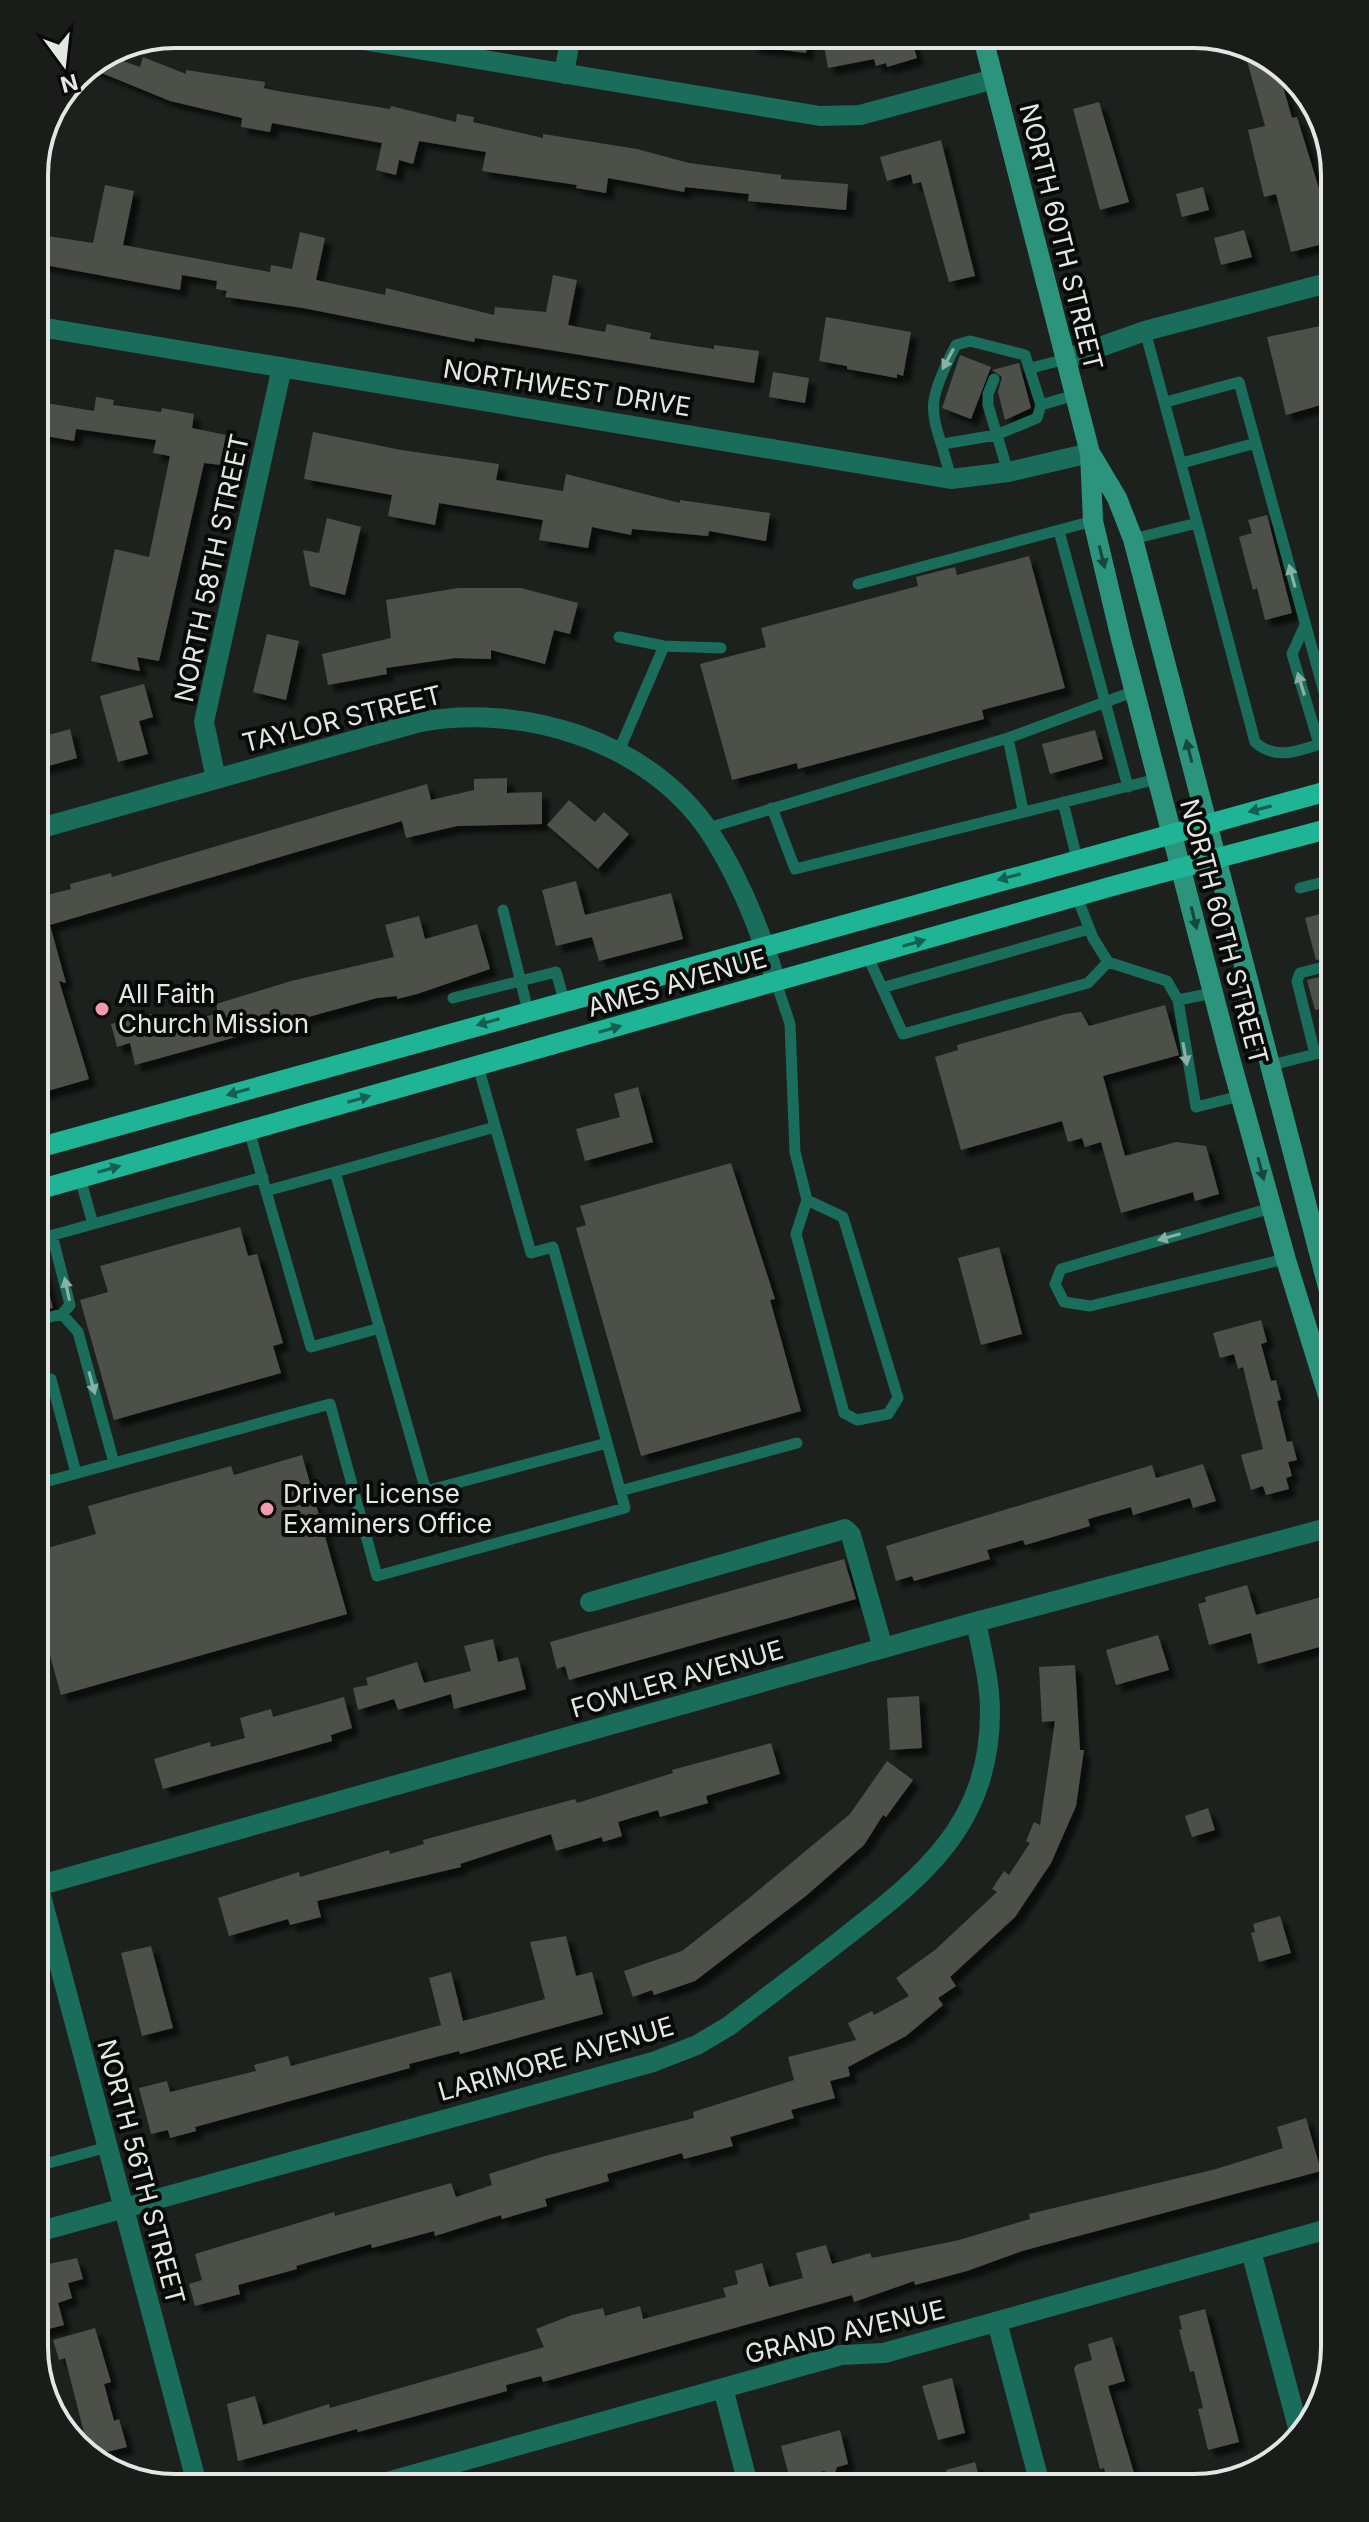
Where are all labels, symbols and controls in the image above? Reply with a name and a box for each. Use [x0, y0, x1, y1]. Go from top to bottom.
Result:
north arrow [24, 24, 104, 104]
text: N [58, 69, 81, 98]
street label: NORTH 60TH STREET [1013, 100, 1110, 373]
one-way arrow [942, 348, 956, 370]
street label: NORTHWEST DRIVE [441, 353, 693, 422]
street label: NORTH 58TH STREET [168, 431, 255, 705]
one-way arrow [1096, 545, 1108, 570]
one-way arrow [1285, 563, 1298, 587]
one-way arrow [1294, 671, 1307, 695]
street label: TAYLOR STREET [239, 679, 445, 758]
one-way arrow [1183, 738, 1195, 763]
street label: NORTH 60TH STREET [1174, 796, 1275, 1068]
one-way arrow [1247, 804, 1272, 816]
one-way arrow [996, 872, 1021, 884]
one-way arrow [1188, 905, 1200, 930]
one-way arrow [902, 936, 926, 949]
street label: AMES AVENUE [584, 942, 770, 1023]
place label: All Faith Church Mission [118, 978, 309, 1039]
marker: All Faith Church Mission [93, 1000, 111, 1018]
one-way arrow [476, 1016, 500, 1029]
one-way arrow [598, 1022, 622, 1035]
one-way arrow [1179, 1042, 1191, 1067]
one-way arrow [226, 1086, 250, 1099]
one-way arrow [348, 1092, 372, 1105]
one-way arrow [1255, 1157, 1267, 1182]
one-way arrow [97, 1163, 122, 1175]
one-way arrow [1157, 1231, 1181, 1244]
one-way arrow [60, 1277, 73, 1302]
one-way arrow [86, 1372, 99, 1396]
place label: Driver License Examiners Office [283, 1478, 492, 1539]
marker: Driver License Examiners Office [258, 1500, 276, 1518]
street label: FOWLER AVENUE [567, 1633, 787, 1724]
street label: LARIMORE AVENUE [434, 2010, 677, 2107]
street label: NORTH 56TH STREET [91, 2036, 192, 2308]
street label: GRAND AVENUE [742, 2293, 948, 2370]

